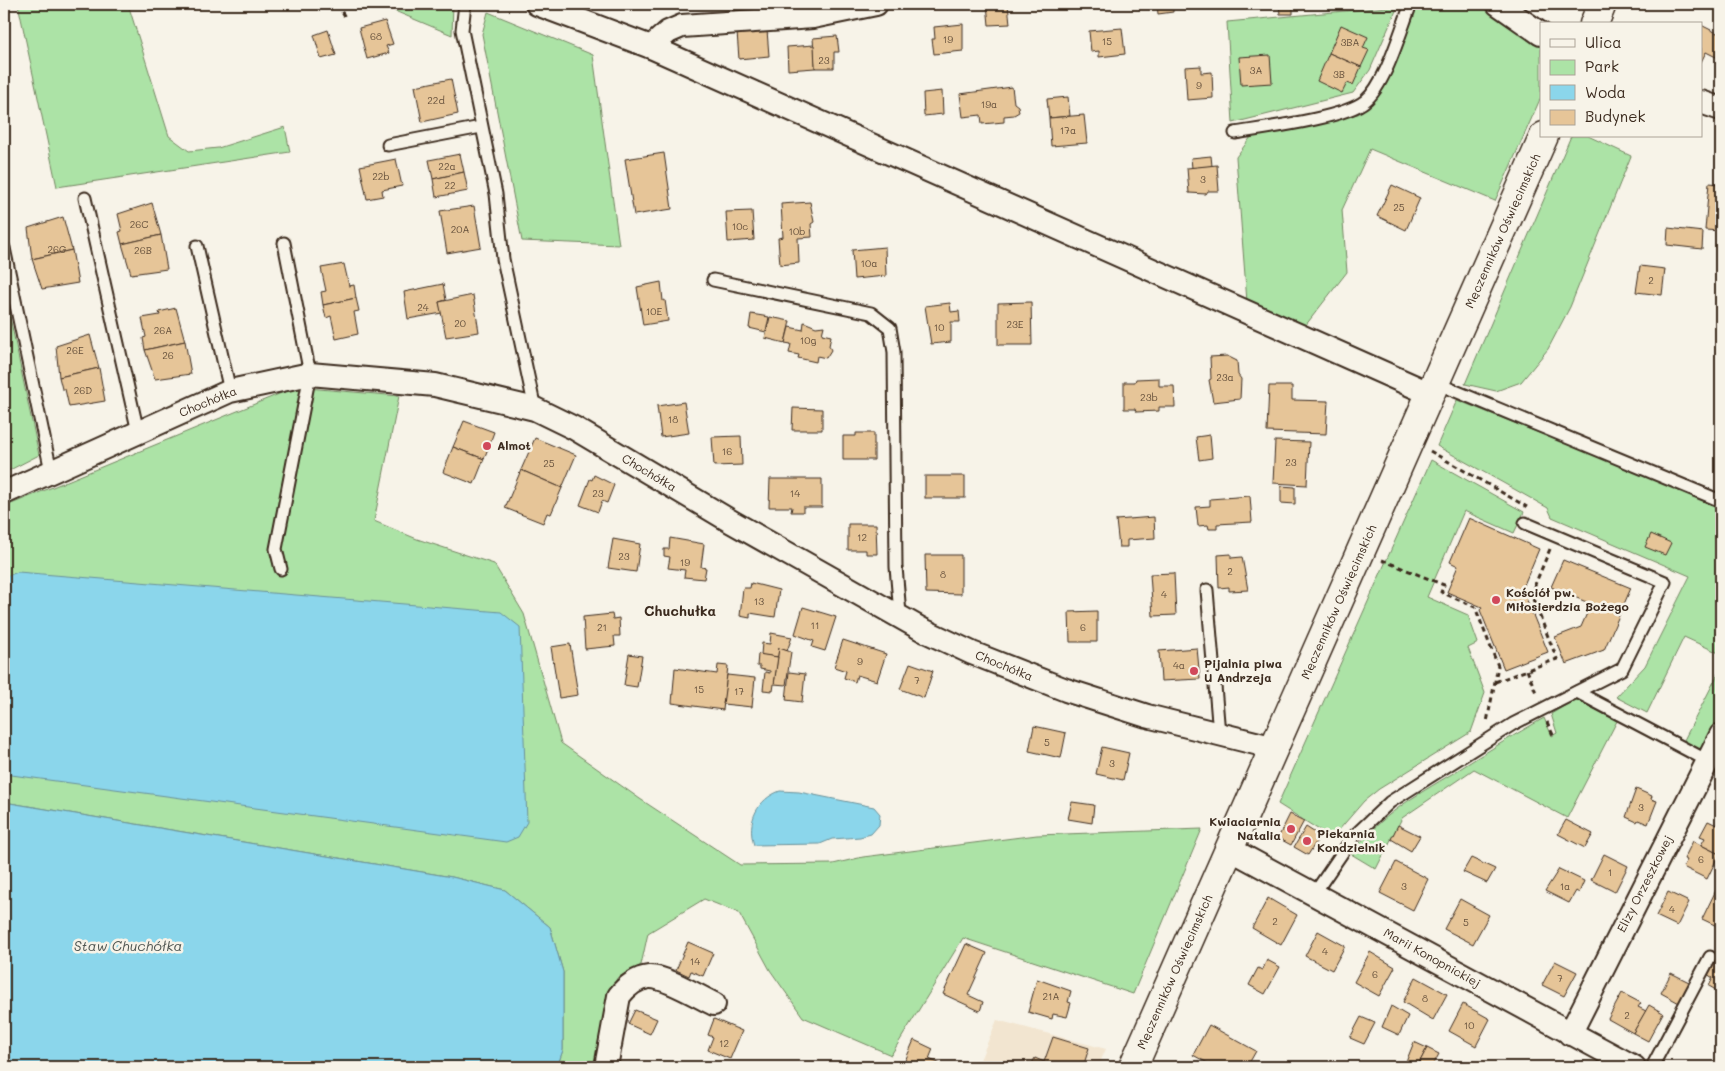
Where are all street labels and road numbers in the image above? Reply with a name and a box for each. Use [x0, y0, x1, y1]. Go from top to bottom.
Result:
street label: Męczenników Oświęcimskich [1461, 151, 1544, 310]
street label: Chochółka [176, 382, 239, 420]
street label: Chochółka [619, 450, 680, 495]
street label: Męczenników Oświęcimskich [1297, 522, 1380, 681]
street label: Chochółka [973, 646, 1036, 684]
street label: Elizy Orzeszkowej [1613, 832, 1675, 935]
street label: Męczenników Oświęcimskich [1133, 892, 1216, 1051]
street label: Marii Konopnickiej [1381, 924, 1484, 990]

